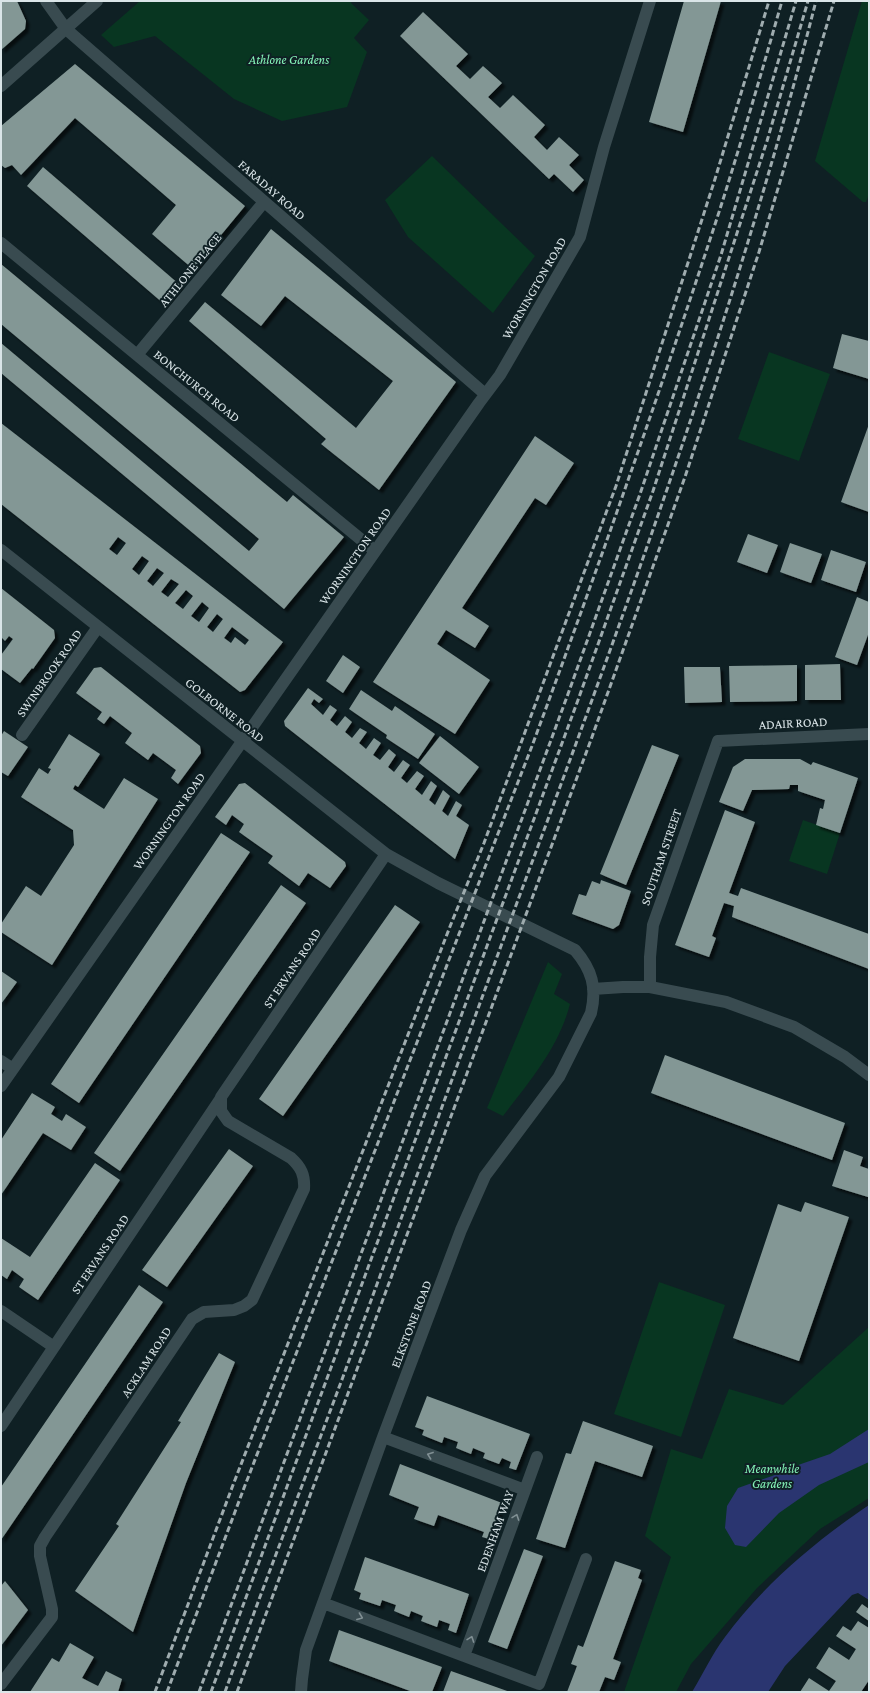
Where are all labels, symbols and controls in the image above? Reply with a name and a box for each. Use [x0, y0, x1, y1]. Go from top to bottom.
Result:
park label: Athlone Gardens [248, 52, 329, 67]
street label: FARADAY ROAD [235, 157, 309, 223]
street label: ATHLONE PLACE [156, 230, 224, 310]
street label: WORNINGTON ROAD [499, 234, 569, 342]
street label: BONCHURCH ROAD [151, 347, 243, 425]
street label: WORNINGTON ROAD [316, 504, 394, 608]
street label: SWINBROOK ROAD [13, 626, 85, 720]
street label: GOLBORNE ROAD [182, 674, 268, 746]
street label: ADAIR ROAD [758, 714, 828, 732]
street label: WORNINGTON ROAD [130, 769, 208, 873]
street label: SOUTHAM STREET [637, 807, 685, 907]
street label: ST ERVANS ROAD [260, 925, 324, 1011]
street label: ST ERVANS ROAD [68, 1211, 132, 1297]
street label: ELKSTONE ROAD [387, 1278, 435, 1370]
street label: ACKLAM ROAD [118, 1324, 174, 1400]
one-way arrow [427, 1451, 434, 1459]
park label: Meanwhile Gardens [744, 1461, 799, 1491]
street label: EDENHAM WAY [473, 1488, 517, 1574]
one-way arrow [511, 1513, 519, 1520]
one-way arrow [356, 1612, 363, 1620]
one-way arrow [466, 1635, 474, 1642]

